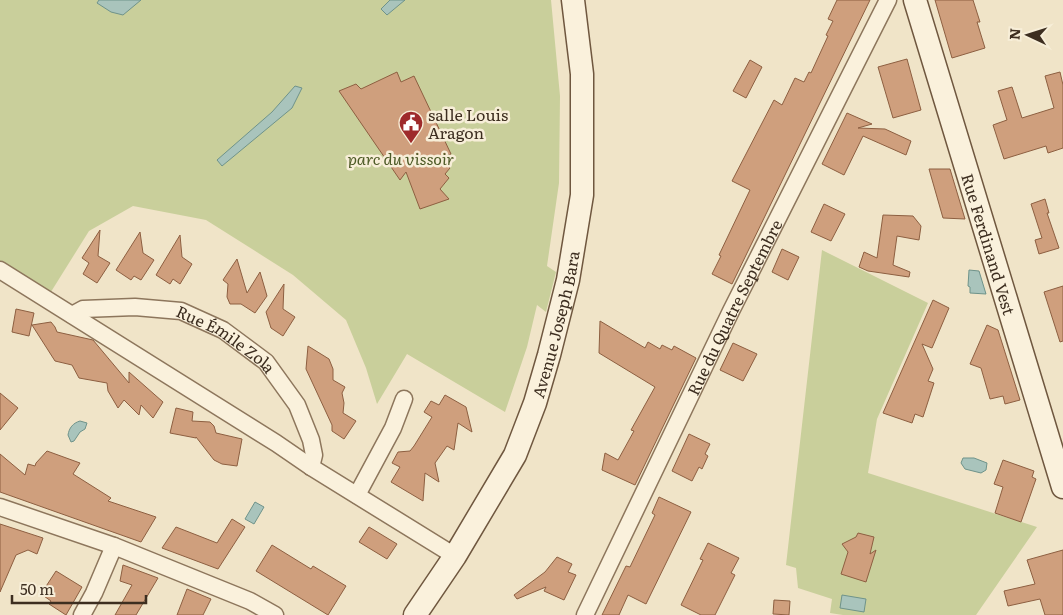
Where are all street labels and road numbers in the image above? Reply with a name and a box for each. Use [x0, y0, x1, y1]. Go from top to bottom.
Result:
street label: Rue Ferdinand Vest [956, 170, 1022, 318]
street label: Rue du Quatre Septembre [680, 215, 787, 399]
street label: Avenue Joseph Bara [525, 248, 585, 401]
street label: Rue Émile Zola [173, 299, 282, 378]

